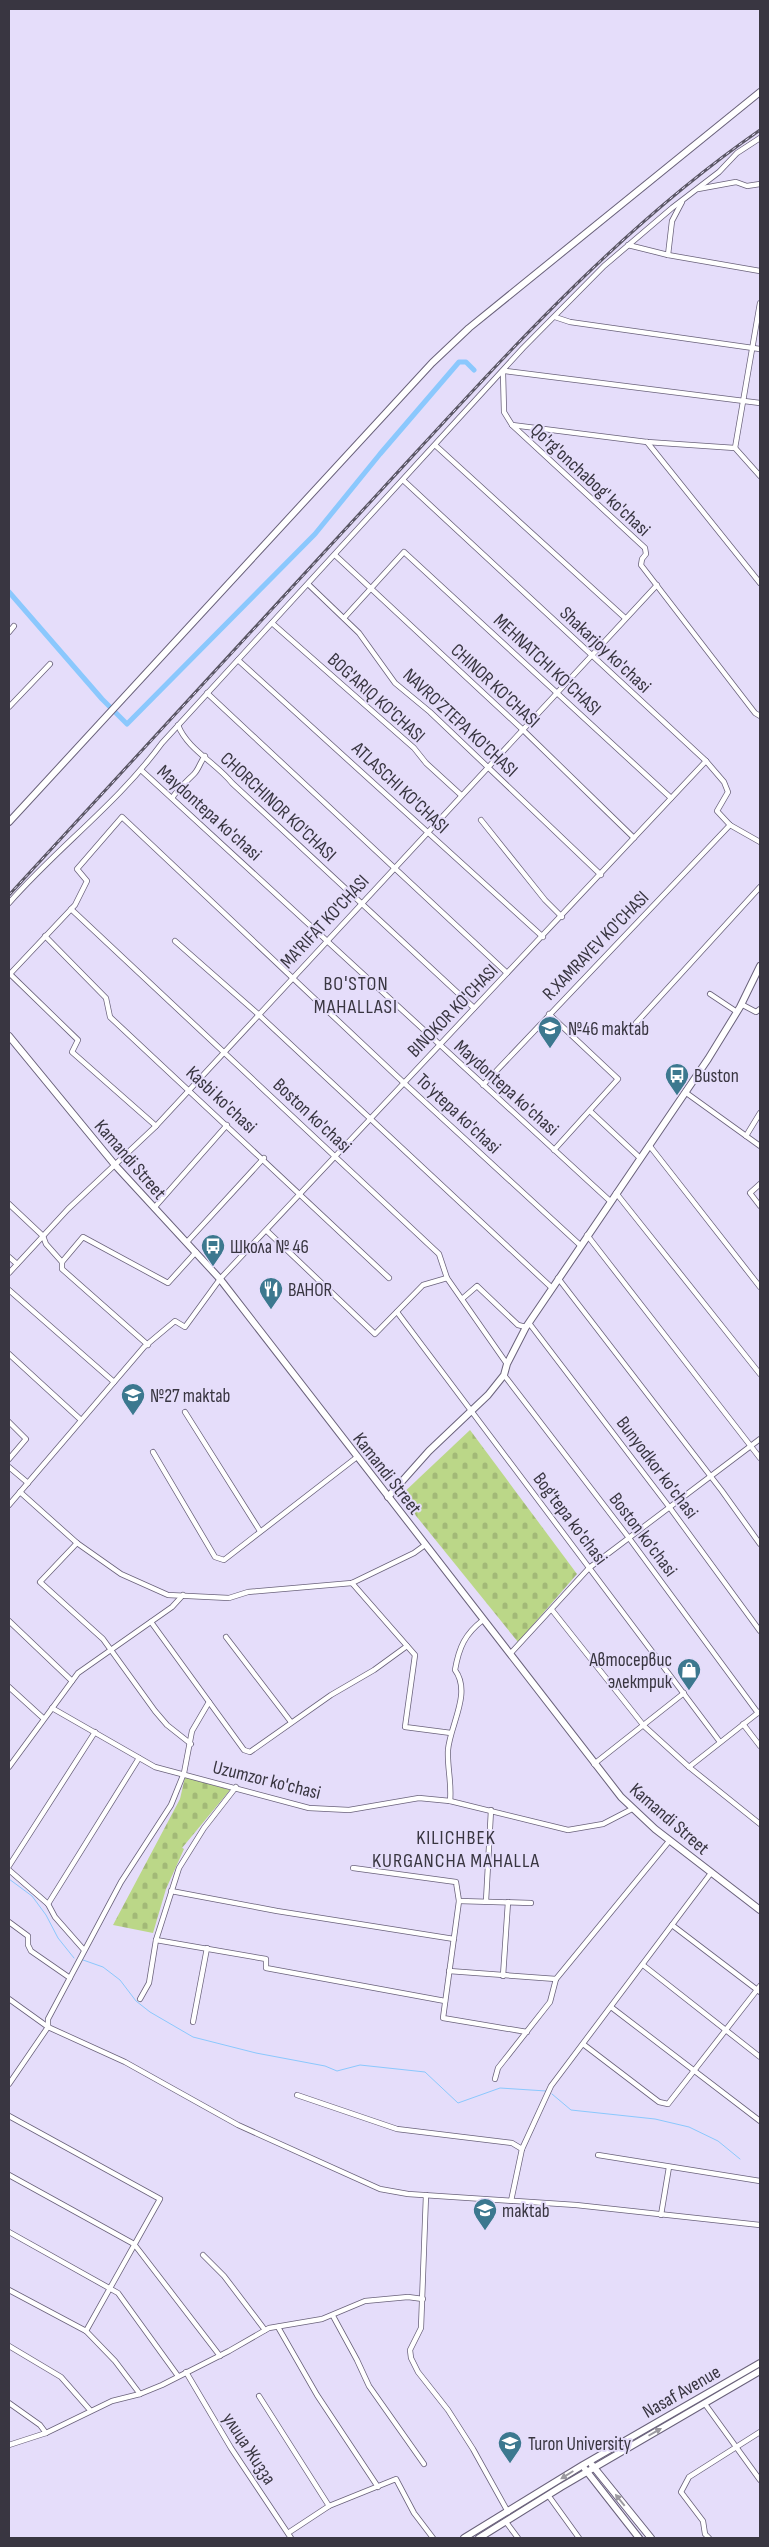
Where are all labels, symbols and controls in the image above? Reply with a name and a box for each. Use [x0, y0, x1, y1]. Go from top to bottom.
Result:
street label: Qo'rg'onchabog' ko'chasi [525, 419, 655, 541]
street label: Shakarjoy ko'chasi [555, 602, 655, 698]
street label: MEHNATCHI KO'CHASI [488, 609, 606, 721]
street label: CHINOR KO'CHASI [446, 639, 544, 733]
street label: BOG'ARIQ KO'CHASI [323, 648, 429, 748]
street label: NAVRO'ZTEPA KO'CHASI [398, 664, 522, 782]
street label: ATLASCHI KO'CHASI [346, 737, 453, 839]
street label: CHORCHINOR KO'CHASI [215, 747, 341, 867]
street label: Maydontepa ko'chasi [152, 760, 266, 866]
street label: MA'RIFAT KO'CHASI [276, 870, 374, 974]
street label: R.XAMRAYEV KO'CHASI [538, 887, 654, 1005]
street label: BINOKOR KO'CHASI [403, 960, 503, 1062]
district label: BO'STON MAHALLASI [314, 972, 398, 1019]
school or university icon: №46 maktab [537, 1015, 563, 1049]
place label: №46 maktab [568, 1018, 649, 1041]
street label: Maydontepa ko'chasi [449, 1035, 563, 1141]
street label: Kasbi ko'chasi [181, 1062, 261, 1139]
bus stop icon: Buston [664, 1062, 690, 1096]
place label: Buston [694, 1065, 739, 1088]
street label: To'ytepa ko'chasi [411, 1069, 505, 1159]
street label: Boston ko'chasi [268, 1074, 356, 1158]
street label: Kamandi Street [89, 1115, 171, 1205]
bus stop icon: Школа № 46 [200, 1233, 226, 1267]
place label: Школа № 46 [230, 1236, 309, 1259]
restaurant icon: BAHOR [258, 1276, 284, 1310]
place label: BAHOR [288, 1279, 333, 1302]
school or university icon: №27 maktab [120, 1382, 146, 1416]
place label: №27 maktab [150, 1385, 230, 1408]
street label: Bunyodkor ko'chasi [611, 1412, 703, 1524]
street label: Kamandi Street [348, 1428, 426, 1520]
street label: Bog'tepa ko'chasi [528, 1468, 612, 1570]
street label: Boston ko'chasi [604, 1488, 682, 1581]
place label: Автосервис электрик [589, 1649, 673, 1694]
shop icon: Автосервис электрик [676, 1657, 702, 1691]
street label: Uzumzor ko'chasi [210, 1756, 323, 1805]
street label: Kamandi Street [624, 1778, 714, 1860]
district label: KILICHBEK KURGANCHA MAHALLA [372, 1826, 540, 1873]
school or university icon: maktab [472, 2197, 498, 2231]
place label: maktab [502, 2200, 550, 2223]
street label: Nasaf Avenue [639, 2361, 725, 2424]
street label: улица Жизза [217, 2408, 281, 2489]
one-way arrow [648, 2428, 663, 2436]
school or university icon: Turon University [497, 2430, 523, 2464]
place label: Turon University [528, 2433, 632, 2456]
one-way arrow [560, 2470, 574, 2480]
one-way arrow [615, 2494, 626, 2507]

